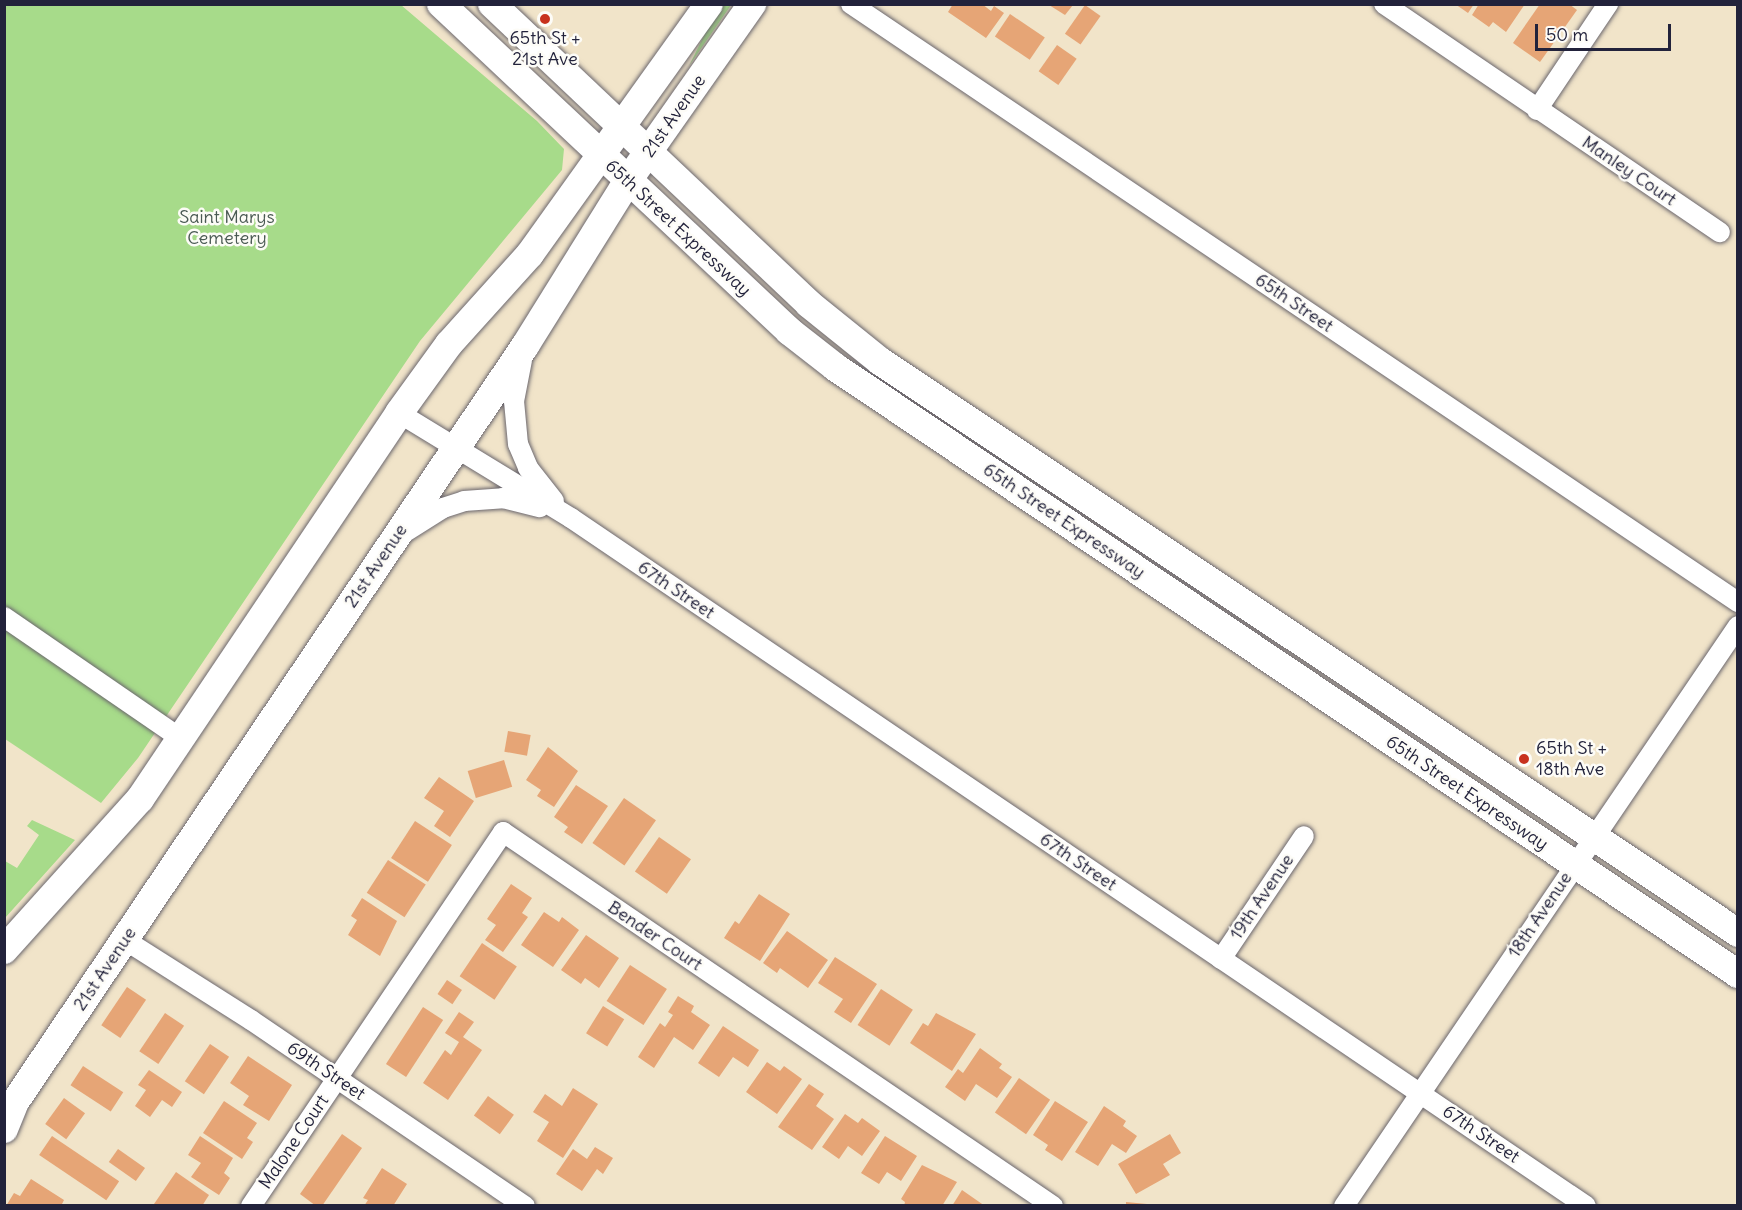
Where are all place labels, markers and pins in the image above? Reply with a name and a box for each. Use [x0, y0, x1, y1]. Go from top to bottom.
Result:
marker: 65th St + 21st Ave [538, 12, 552, 26]
place label: 65th St + 21st Ave [509, 28, 581, 70]
place label: 65th St + 18th Ave [1536, 738, 1607, 780]
marker: 65th St + 18th Ave [1517, 752, 1531, 766]

